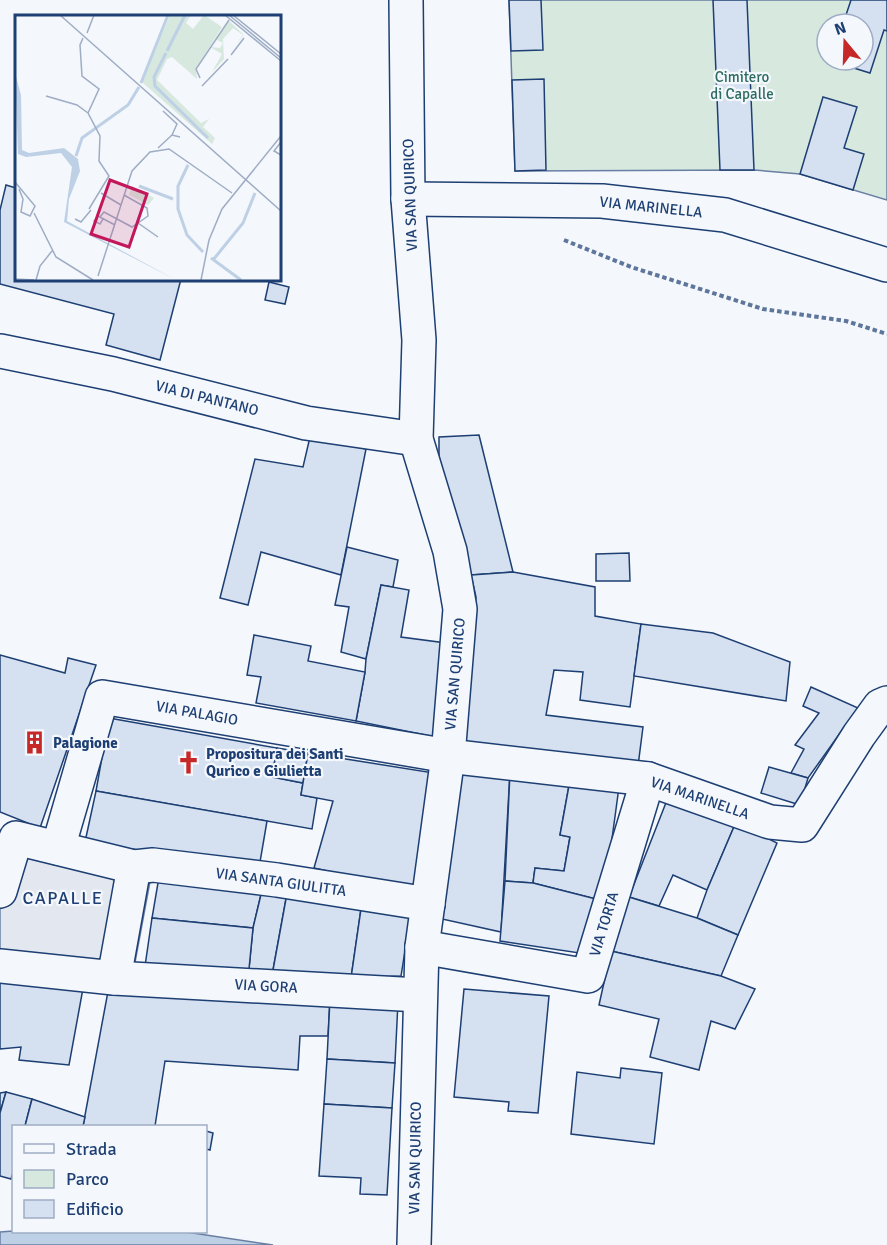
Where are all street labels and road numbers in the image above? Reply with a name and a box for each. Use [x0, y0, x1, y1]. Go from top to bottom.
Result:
street label: VIA SAN QUIRICO [399, 138, 421, 252]
street label: VIA MARINELLA [599, 193, 703, 221]
street label: VIA DI PANTANO [154, 376, 261, 420]
street label: VIA SAN QUIRICO [441, 617, 469, 731]
street label: VIA PALAGIO [155, 697, 239, 729]
street label: VIA MARINELLA [648, 773, 752, 823]
street label: VIA SANTA GIULITTA [215, 864, 347, 900]
street label: VIA TORTA [586, 889, 622, 959]
street label: VIA GORA [234, 975, 298, 997]
street label: VIA SAN QUIRICO [405, 1101, 425, 1215]

